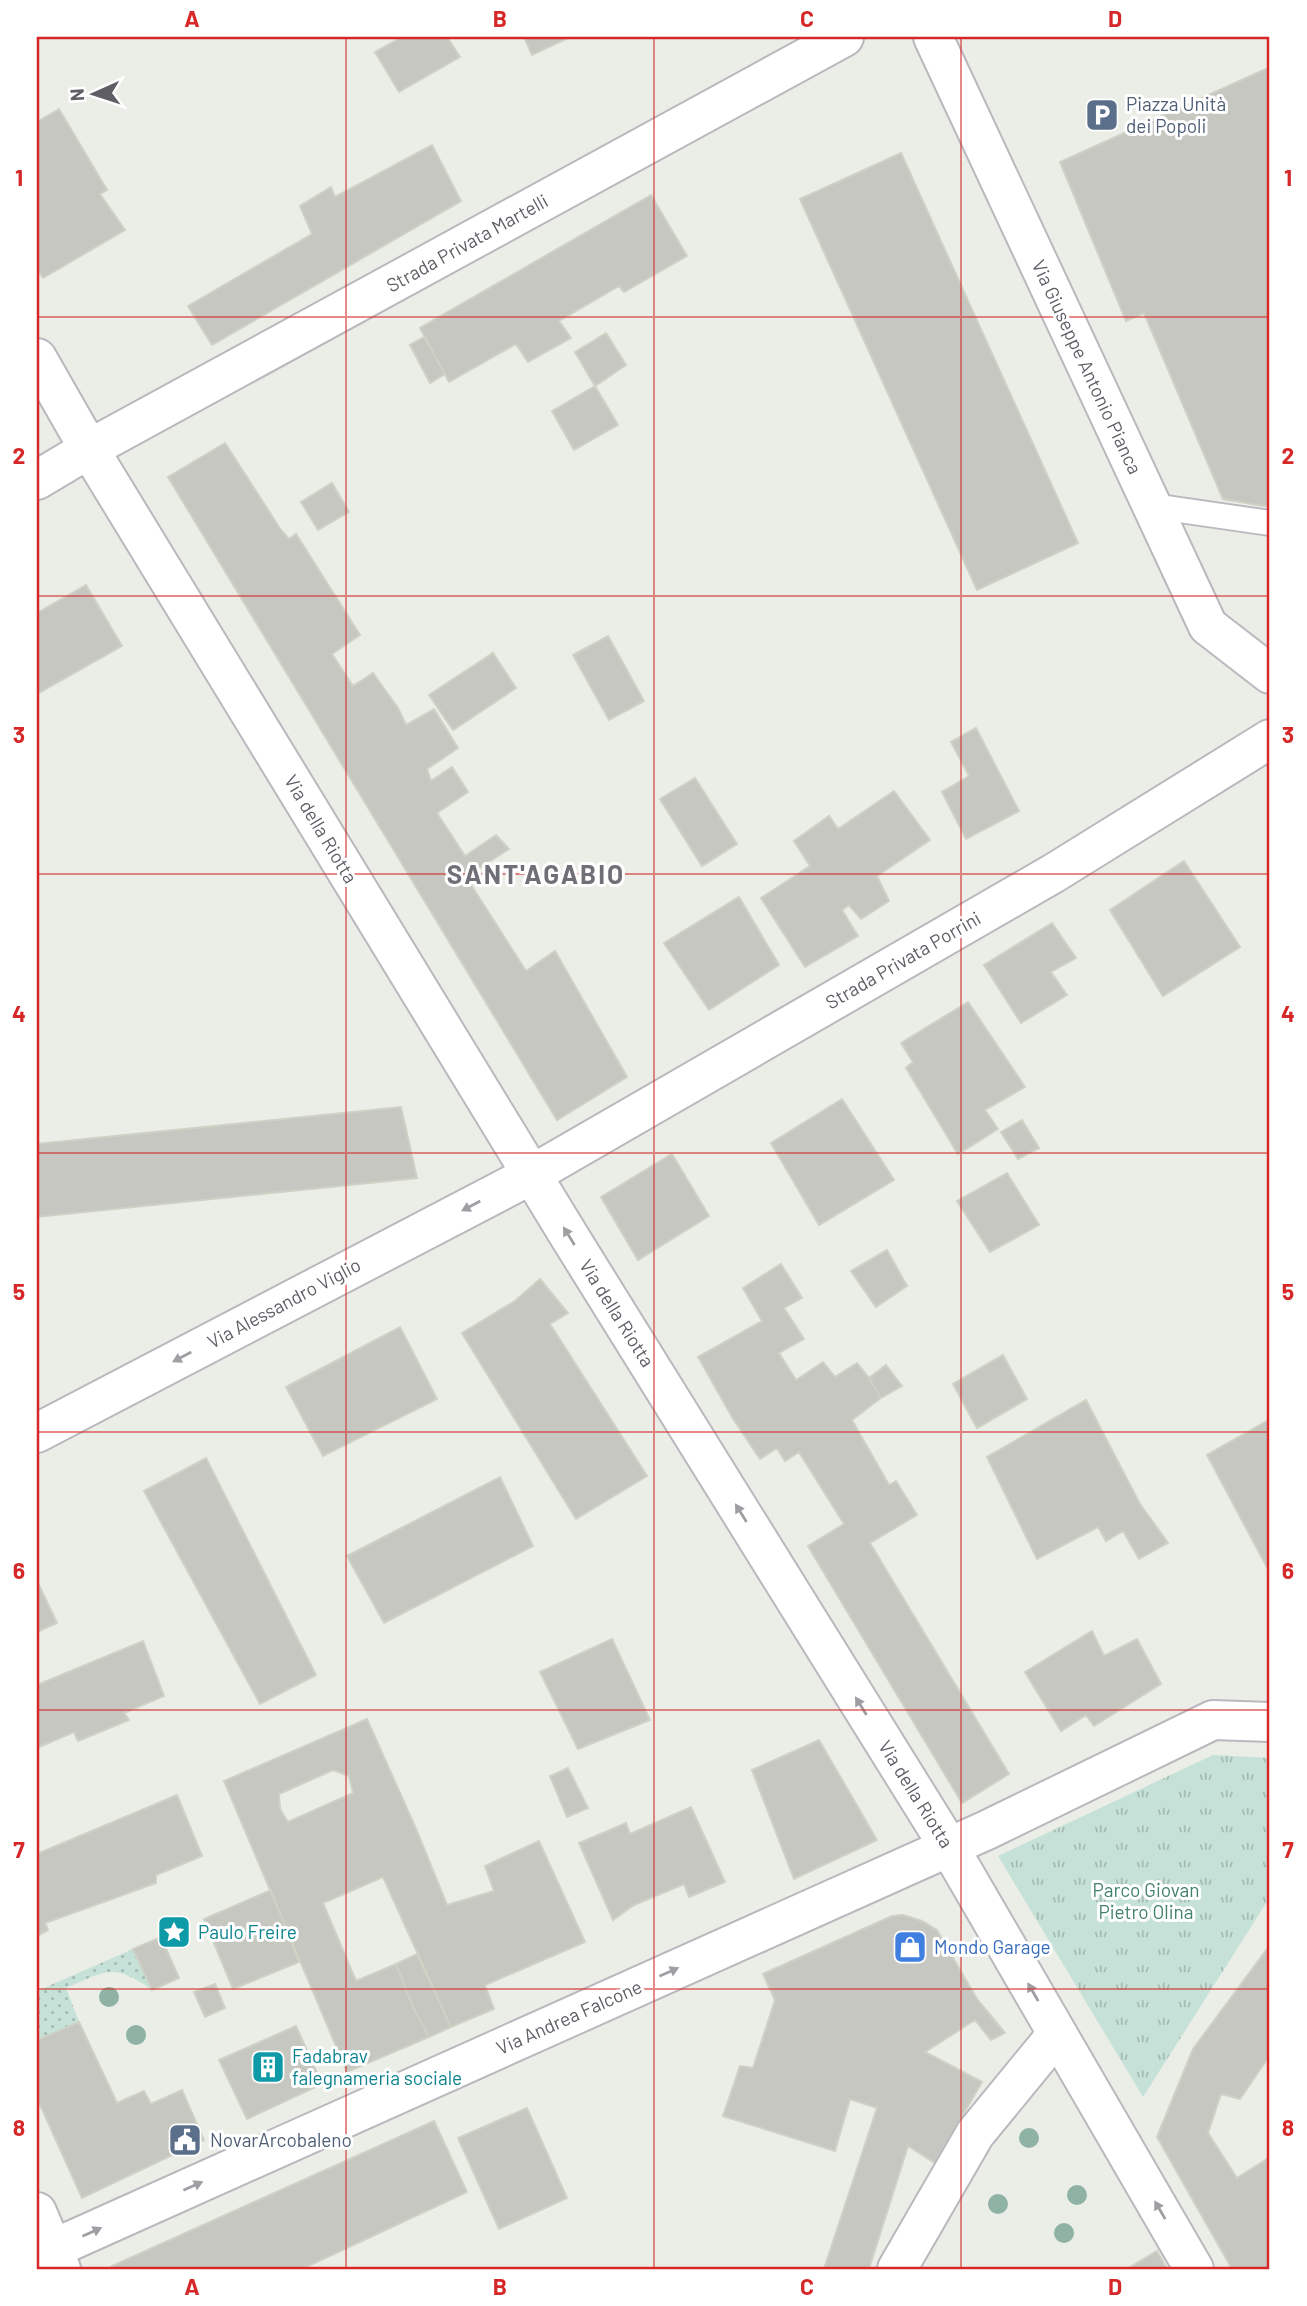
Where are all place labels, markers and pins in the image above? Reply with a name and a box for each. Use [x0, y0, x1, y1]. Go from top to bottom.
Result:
place label: Piazza Unità dei Popoli [1126, 92, 1226, 137]
parking icon: Piazza Unità dei Popoli [1083, 96, 1121, 134]
place icon: Paulo Freire [155, 1913, 193, 1951]
place label: Paulo Freire [198, 1920, 297, 1943]
shop icon: Mondo Garage [891, 1928, 929, 1966]
place label: Mondo Garage [934, 1935, 1051, 1958]
place label: Fadabrav falegnameria sociale [292, 2044, 462, 2089]
building icon: Fadabrav falegnameria sociale [249, 2048, 287, 2086]
public building icon: NovarArcobaleno [166, 2121, 204, 2159]
place label: NovarArcobaleno [210, 2128, 352, 2151]

